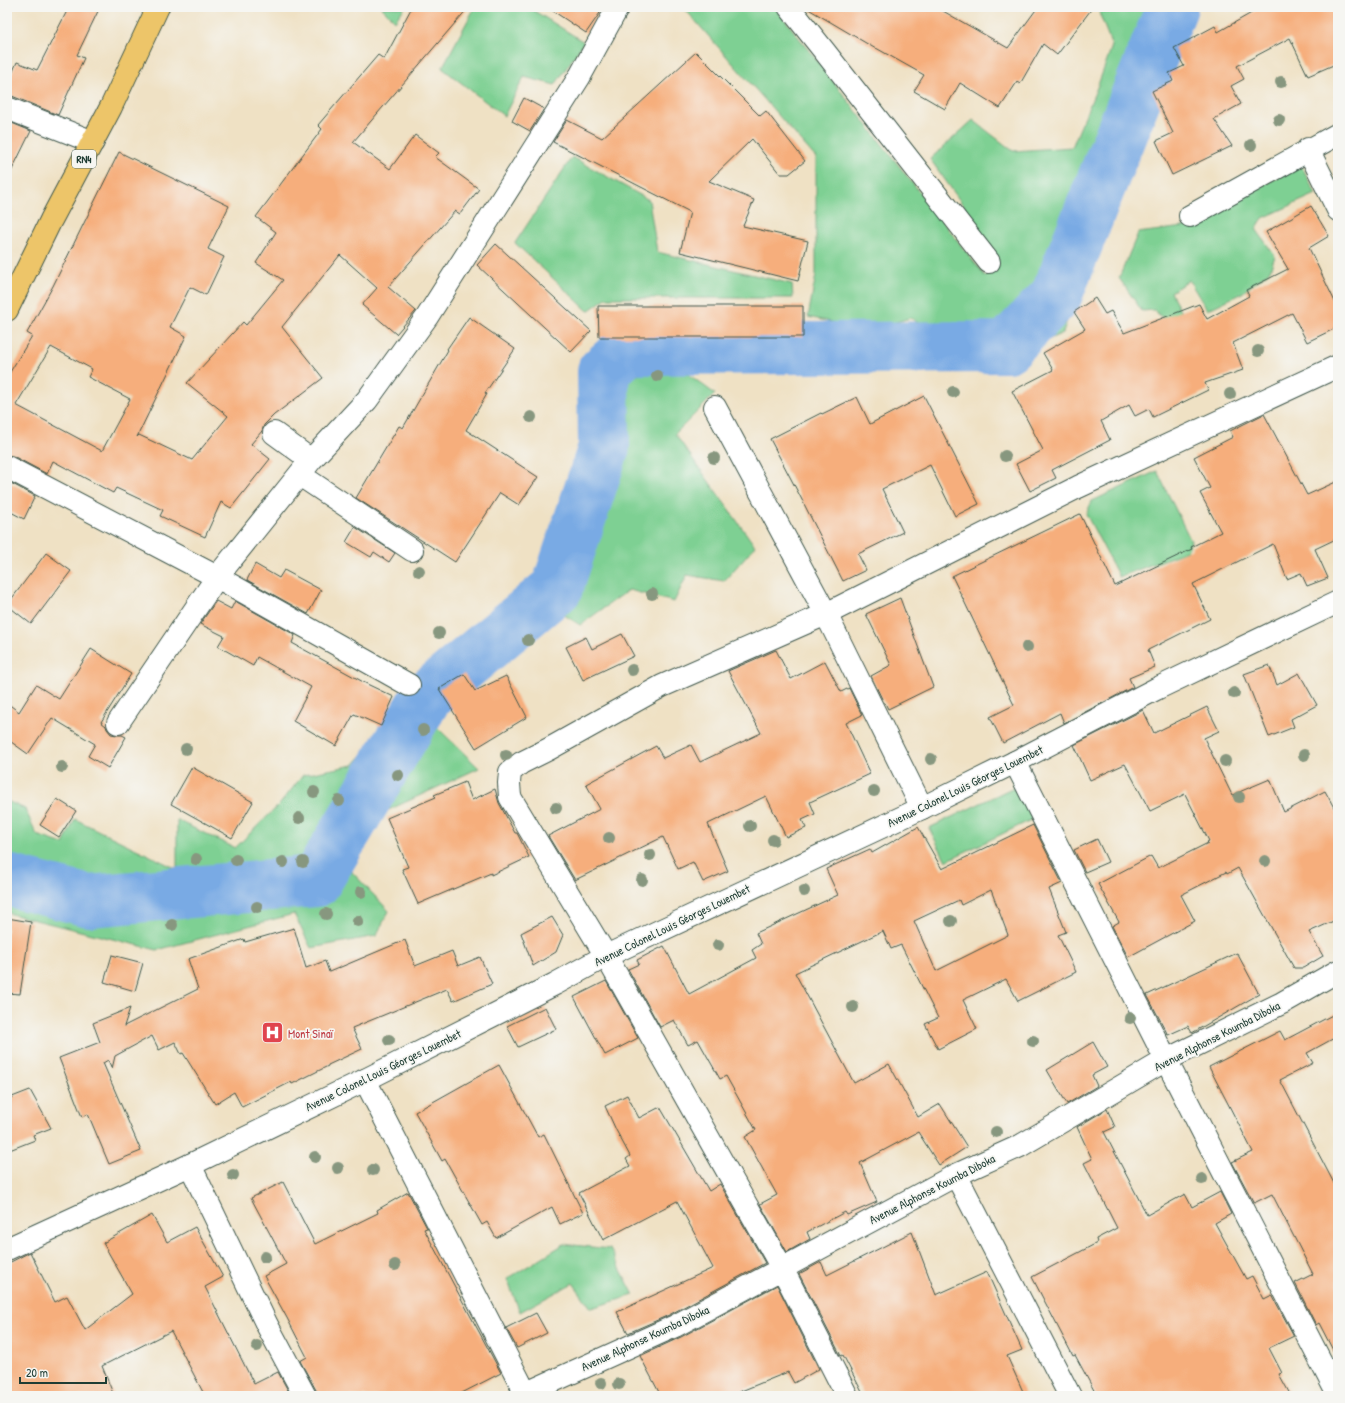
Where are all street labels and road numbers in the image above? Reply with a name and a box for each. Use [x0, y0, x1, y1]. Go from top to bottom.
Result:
road number: RN4 [72, 150, 96, 168]
street label: Avenue Colonel Louis Géorges Louembet [884, 740, 1047, 831]
street label: Avenue Colonel Louis Géorges Louembet [591, 879, 754, 970]
street label: Avenue Alphonse Koumba Diboka [1151, 997, 1283, 1075]
street label: Avenue Colonel Louis Géorges Louembet [302, 1024, 465, 1115]
street label: Avenue Alphonse Koumba Diboka [866, 1150, 998, 1228]
street label: Avenue Alphonse Koumba Diboka [578, 1301, 712, 1375]

